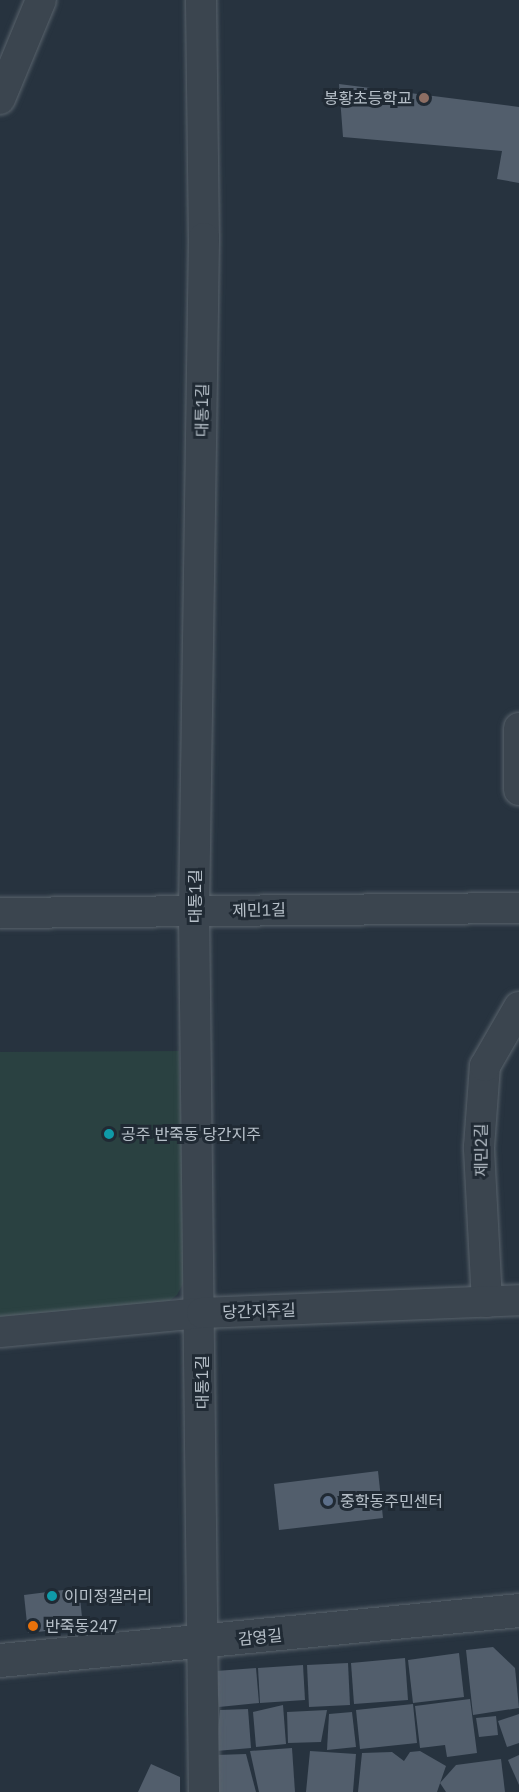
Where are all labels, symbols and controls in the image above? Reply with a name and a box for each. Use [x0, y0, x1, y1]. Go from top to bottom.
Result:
place label: 봉황초등학교 [324, 88, 412, 108]
marker: 봉황초등학교 [417, 91, 431, 105]
street label: 대통1길 [192, 383, 212, 437]
street label: 대통1길 [185, 869, 205, 923]
street label: 제민1길 [232, 900, 286, 920]
street label: 제민2길 [471, 1123, 491, 1177]
place label: 공주 반죽동 당간지주 [121, 1124, 261, 1144]
marker: 공주 반죽동 당간지주 [102, 1127, 116, 1141]
street label: 당간지주길 [222, 1300, 296, 1322]
street label: 대통1길 [192, 1355, 212, 1409]
place label: 중학동주민센터 [340, 1491, 443, 1511]
marker: 중학동주민센터 [321, 1494, 335, 1508]
place label: 이미정갤러리 [64, 1586, 152, 1606]
marker: 이미정갤러리 [45, 1589, 59, 1603]
place label: 반죽동247 [45, 1616, 118, 1636]
marker: 반죽동247 [26, 1619, 40, 1633]
street label: 감영길 [237, 1625, 283, 1649]

